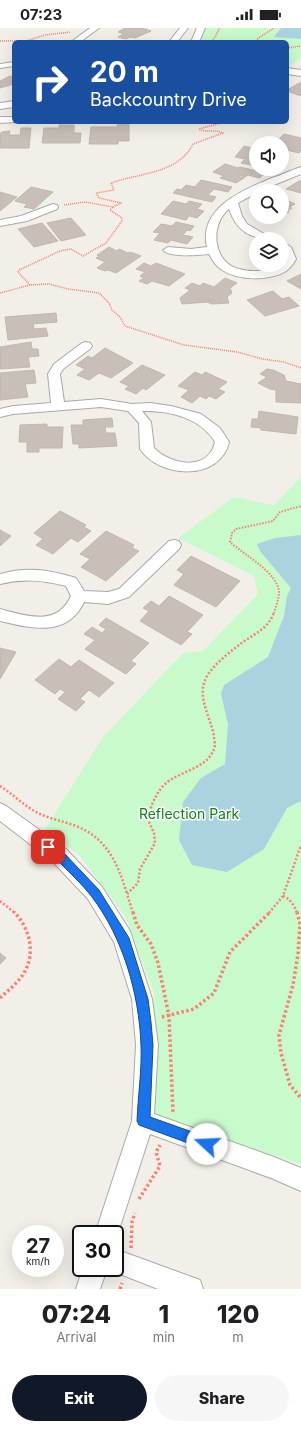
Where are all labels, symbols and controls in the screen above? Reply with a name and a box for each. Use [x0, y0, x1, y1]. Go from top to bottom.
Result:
text: 07:23 [20, 5, 62, 24]
text: 20 m [90, 55, 159, 89]
icon: right [24, 56, 76, 108]
text: Backcountry Drive [90, 89, 247, 110]
map controls [249, 136, 289, 272]
button: sound [249, 136, 289, 176]
button: search [249, 184, 289, 224]
button: layers [249, 232, 289, 272]
park label: Reflection Park [139, 805, 239, 822]
pin [31, 830, 65, 864]
icon: arrive [37, 836, 59, 858]
position arrow [186, 1123, 228, 1165]
speed limit sign: 30 [72, 1225, 124, 1277]
text: 27 [26, 1234, 50, 1258]
text: km/h [26, 1255, 50, 1267]
text: 07:24 [42, 1300, 111, 1329]
text: 1 [159, 1300, 169, 1329]
text: 120 [217, 1300, 259, 1329]
text: Arrival [56, 1329, 96, 1345]
text: min [153, 1329, 175, 1345]
text: m [232, 1329, 244, 1345]
button: Exit [12, 1375, 147, 1421]
button: Share [155, 1375, 289, 1421]

